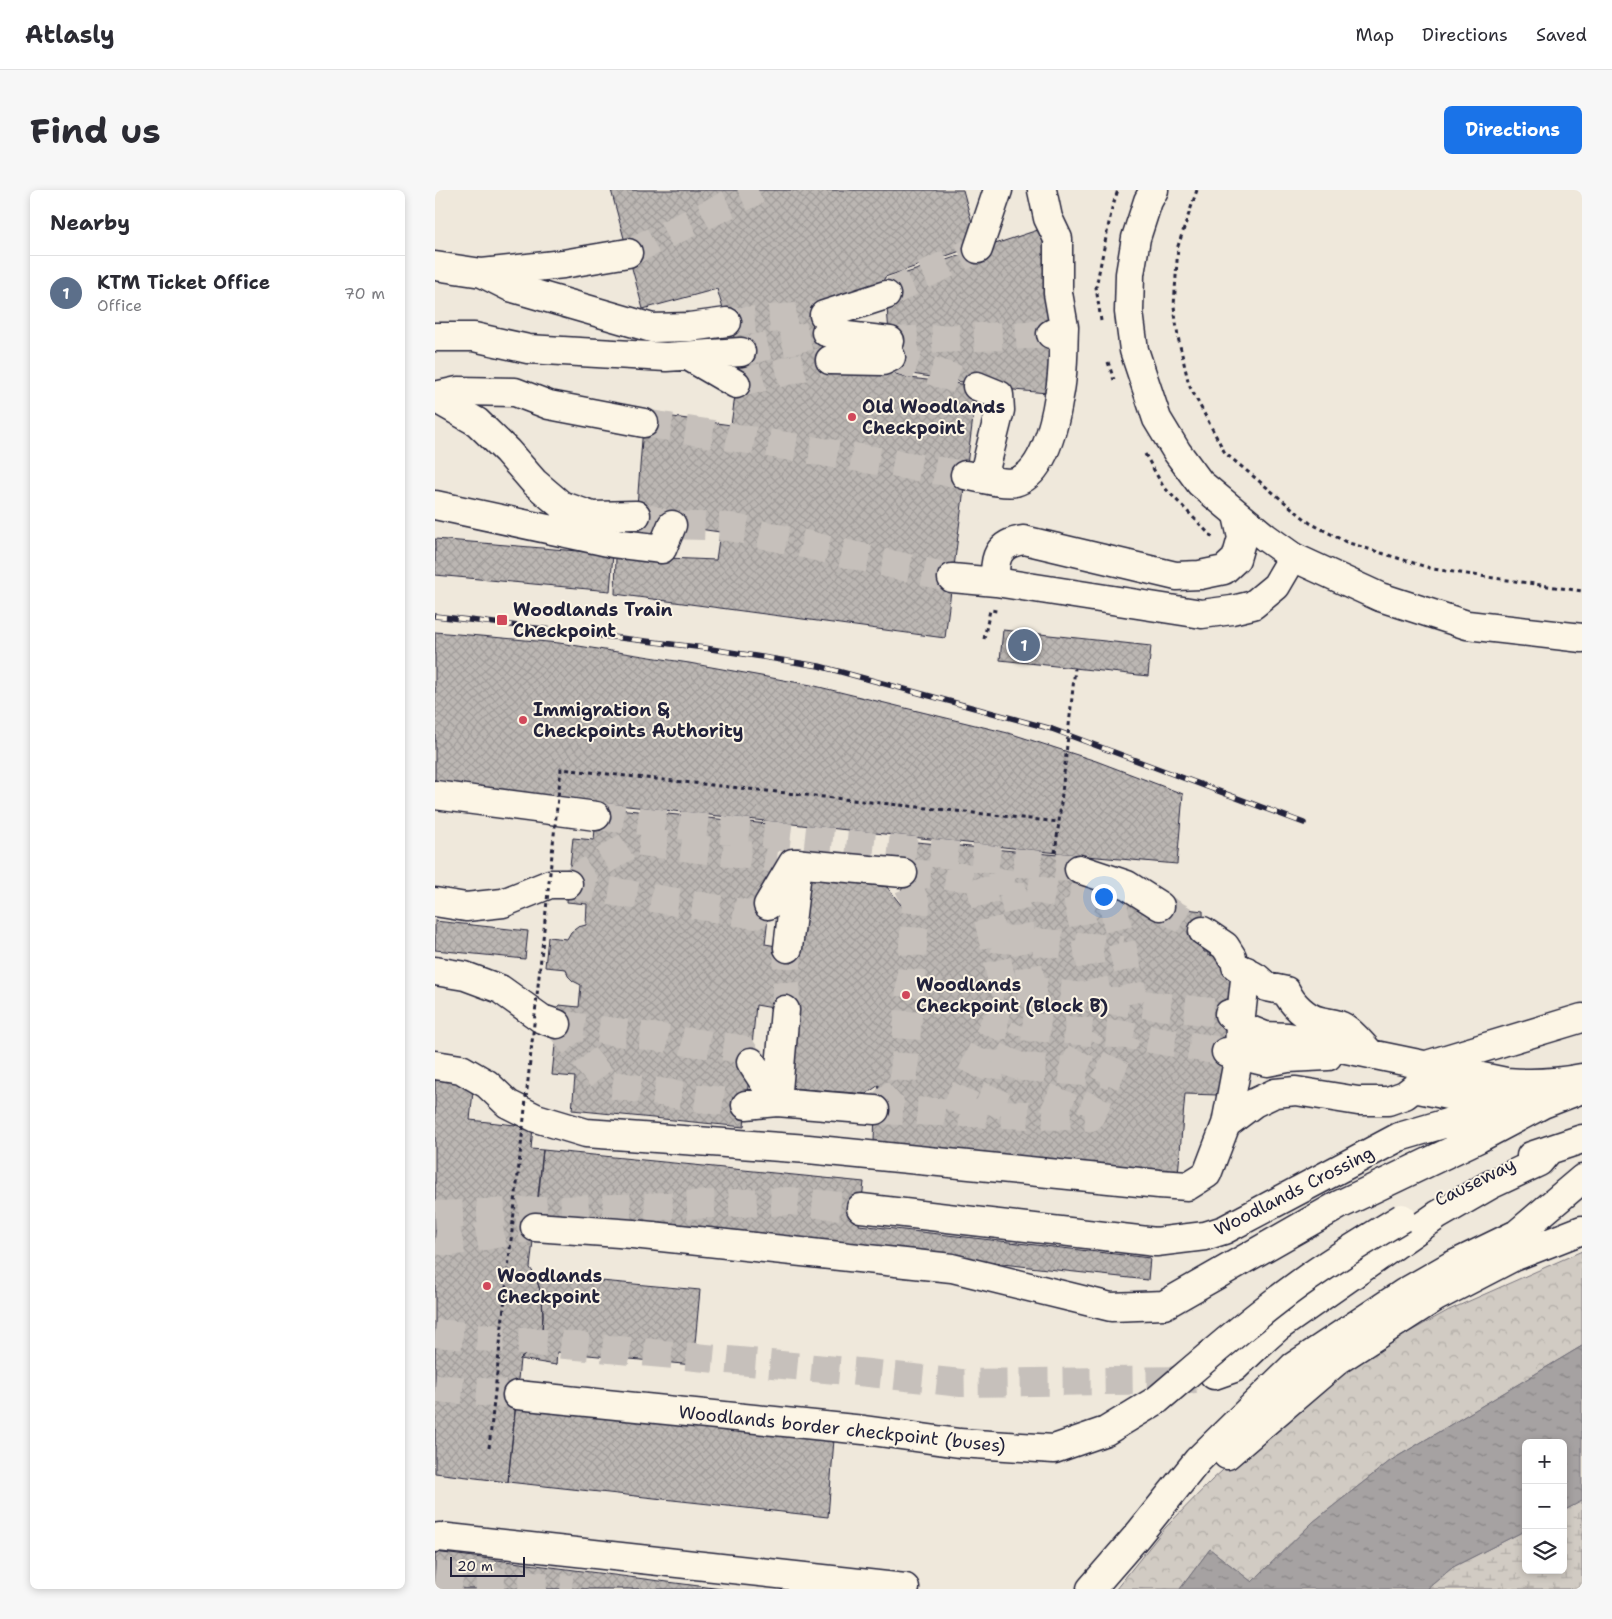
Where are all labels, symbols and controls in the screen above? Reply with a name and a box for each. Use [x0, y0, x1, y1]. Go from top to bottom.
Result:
text: Atlasly [25, 19, 115, 51]
text: Map [1356, 23, 1394, 47]
text: Directions [1422, 23, 1508, 47]
text: Saved [1536, 23, 1587, 47]
button: Directions [1444, 106, 1582, 154]
text: Find us [30, 107, 161, 154]
text: Nearby [50, 209, 130, 237]
text: KTM Ticket Office [97, 270, 270, 295]
text: 1 [62, 283, 70, 304]
text: 70 m [344, 283, 385, 304]
text: Office [97, 295, 142, 316]
place label: Old Woodlands Checkpoint [862, 395, 1005, 440]
marker: Old Woodlands Checkpoint [846, 411, 858, 423]
place label: Woodlands Train Checkpoint [513, 598, 673, 643]
marker: Woodlands Train Checkpoint [495, 613, 509, 627]
pin: 1 [1008, 626, 1040, 664]
place label: Immigration & Checkpoints Authority [533, 698, 744, 743]
marker: Immigration & Checkpoints Authority [517, 714, 529, 726]
your location [1091, 884, 1117, 910]
place label: Woodlands Checkpoint (Block B) [916, 973, 1108, 1018]
marker: Woodlands Checkpoint (Block B) [900, 989, 912, 1001]
street label: Woodlands Crossing [1210, 1140, 1378, 1242]
street label: Causeway [1431, 1152, 1519, 1212]
place label: Woodlands Checkpoint [497, 1264, 602, 1309]
marker: Woodlands Checkpoint [481, 1280, 493, 1292]
street label: Woodlands border checkpoint (buses) [677, 1400, 1007, 1458]
map controls [1522, 1439, 1567, 1574]
button: + [1522, 1439, 1567, 1484]
button: − [1522, 1484, 1567, 1529]
button: layers [1522, 1529, 1567, 1574]
scale bar [450, 1554, 525, 1577]
text: 20 m [457, 1557, 493, 1575]

